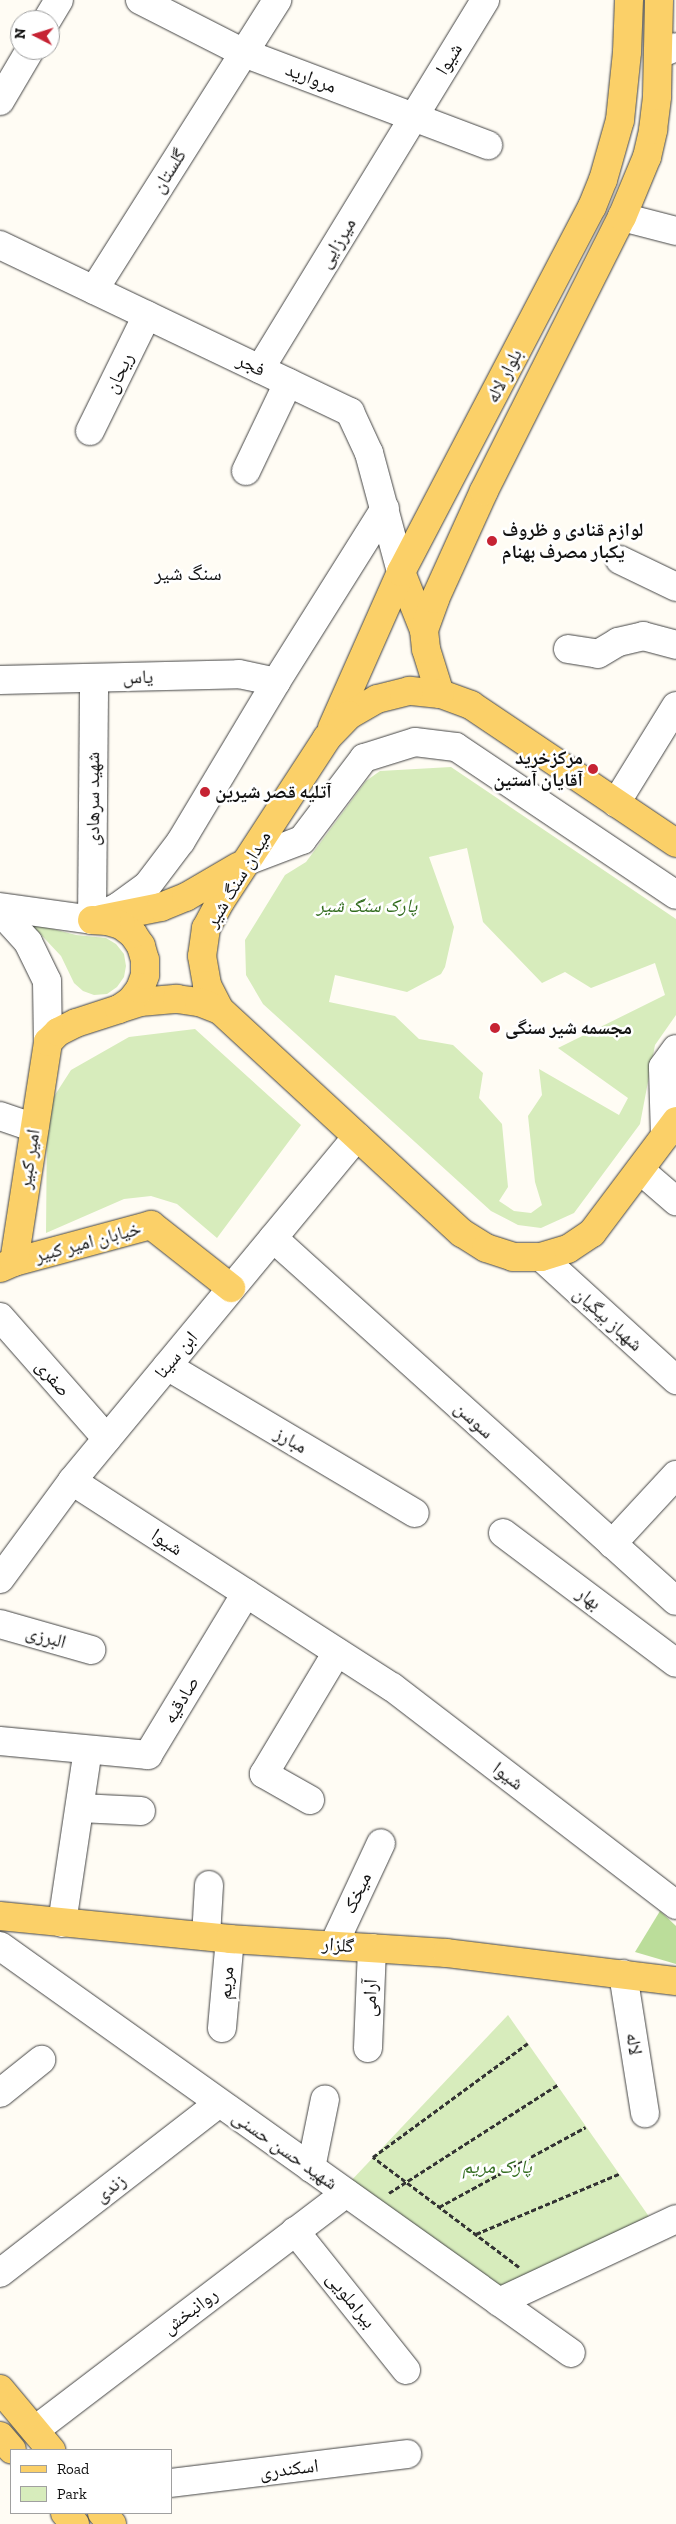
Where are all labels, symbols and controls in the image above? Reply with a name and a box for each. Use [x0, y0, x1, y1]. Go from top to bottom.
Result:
north arrow [10, 10, 60, 60]
text: N [12, 28, 29, 40]
street label: شیوا [431, 39, 467, 79]
street label: مروارید [282, 58, 340, 98]
street label: گلستان [147, 145, 191, 197]
street label: میرزایی [313, 214, 361, 272]
street label: بلوار لاله [481, 345, 527, 407]
street label: ریحان [99, 349, 139, 397]
street label: فجر [233, 349, 269, 381]
place label: لوازم قنادی و ظروف یکبار مصرف بهنام [502, 519, 643, 563]
marker: لوازم قنادی و ظروف یکبار مصرف بهنام [486, 535, 498, 547]
district label: سنگ شیر [154, 561, 222, 585]
street label: یاس [123, 665, 153, 689]
place label: مرکزخرید آقایان آستین [493, 747, 583, 791]
street label: شهید سرهادی [82, 752, 104, 846]
marker: مرکزخرید آقایان آستین [587, 763, 599, 775]
place label: آتلیه قصر شیرین [215, 781, 332, 803]
marker: آتلیه قصر شیرین [199, 786, 211, 798]
street label: میدان سنگ شیر [200, 827, 276, 931]
park label: پارک سنگ شیر [317, 895, 417, 917]
place label: مجسمه شیر سنگی [505, 1017, 632, 1039]
marker: مجسمه شیر سنگی [489, 1022, 501, 1034]
street label: امیر کبیر [13, 1128, 45, 1190]
street label: خیابان امیر کبیر [32, 1217, 144, 1267]
street label: شهباز بیگیان [569, 1282, 647, 1356]
street label: ابن سینا [150, 1327, 202, 1383]
street label: صفری [31, 1355, 75, 1401]
street label: سوسن [450, 1396, 498, 1444]
street label: مبارز [271, 1422, 311, 1458]
street label: شیوا [147, 1524, 187, 1560]
street label: بهار [572, 1581, 606, 1615]
street label: البرزی [23, 1620, 69, 1654]
street label: صادقیه [158, 1672, 204, 1728]
street label: شیوا [488, 1757, 528, 1795]
street label: میخک [338, 1869, 376, 1917]
street label: گلزار [321, 1932, 355, 1958]
street label: مریم [213, 1966, 239, 2000]
street label: آرامی [358, 1979, 382, 2017]
street label: لاله [621, 2031, 647, 2057]
street label: شهید حسن حسنی [228, 2105, 342, 2195]
park label: پارک مریم [462, 2156, 532, 2178]
street label: زندی [90, 2169, 130, 2207]
street label: بیراملویی [321, 2267, 381, 2333]
street label: روانبخش [158, 2283, 222, 2339]
legend [10, 2449, 172, 2514]
street label: اسکندری [258, 2454, 320, 2484]
text: Road [57, 2460, 89, 2478]
text: Park [57, 2485, 87, 2503]

